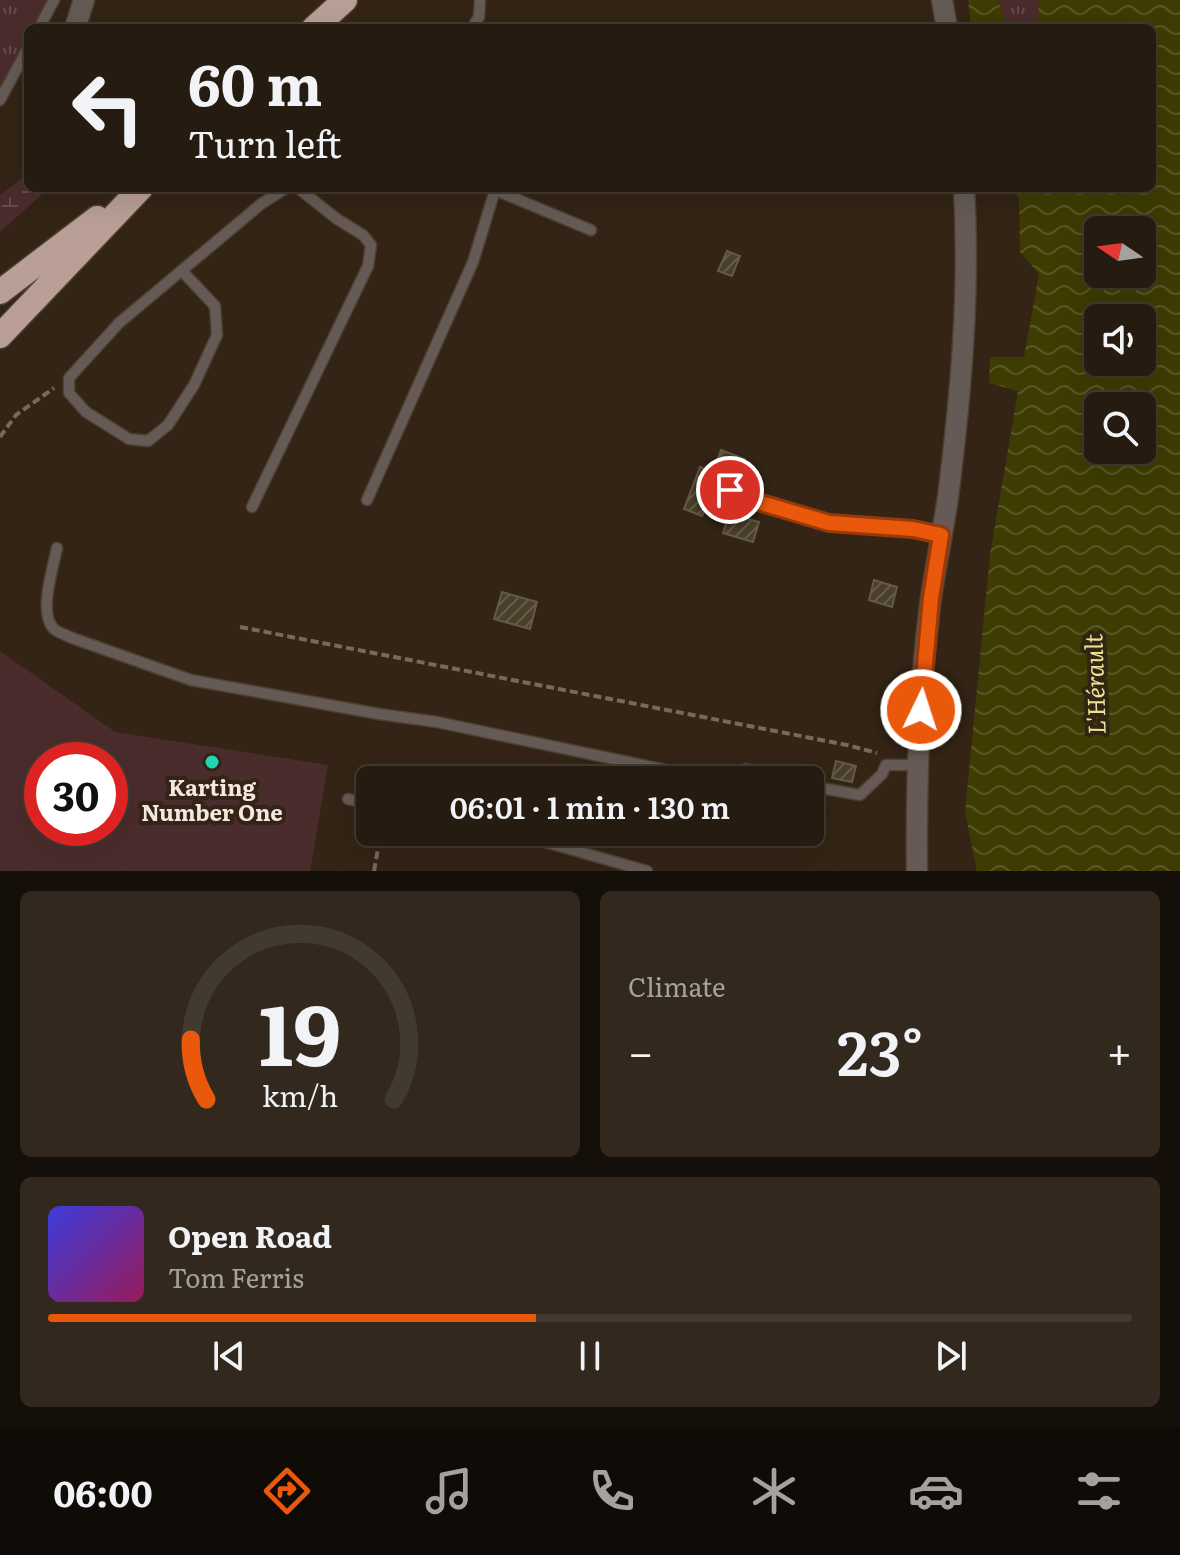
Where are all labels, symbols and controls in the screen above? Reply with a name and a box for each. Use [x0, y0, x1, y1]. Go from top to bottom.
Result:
text: 60 m [188, 40, 322, 123]
icon: left [56, 56, 160, 160]
text: Turn left [188, 116, 342, 169]
north arrow [1084, 216, 1156, 288]
map controls [1084, 216, 1156, 464]
button: sound [1084, 304, 1156, 376]
button: search [1084, 392, 1156, 464]
pin [696, 456, 764, 524]
icon: arrive [708, 468, 752, 512]
water label: L'Hérault [1074, 633, 1113, 735]
position arrow [879, 668, 963, 752]
speed limit sign: 30 [24, 742, 128, 846]
marker: Karting Number One [203, 753, 221, 771]
place label: Karting Number One [141, 770, 283, 828]
text: 06:01 · 1 min · 130 m [450, 784, 730, 828]
text: Climate [628, 966, 726, 1005]
text: 19 [259, 968, 341, 1092]
text: 23° [837, 1005, 923, 1094]
text: − [628, 1017, 654, 1083]
text: + [1106, 1017, 1132, 1083]
text: km/h [262, 1073, 338, 1116]
text: Open Road [168, 1213, 332, 1257]
text: Tom Ferris [168, 1257, 304, 1296]
icon: previous [207, 1334, 251, 1378]
icon: pause [568, 1334, 612, 1378]
icon: next [929, 1334, 973, 1378]
icon: directions [259, 1463, 315, 1519]
icon: music [421, 1463, 477, 1519]
icon: phone [584, 1463, 640, 1519]
icon: climate [746, 1463, 802, 1519]
icon: car [908, 1463, 964, 1519]
icon: filters [1071, 1463, 1127, 1519]
text: 06:00 [53, 1465, 153, 1518]

